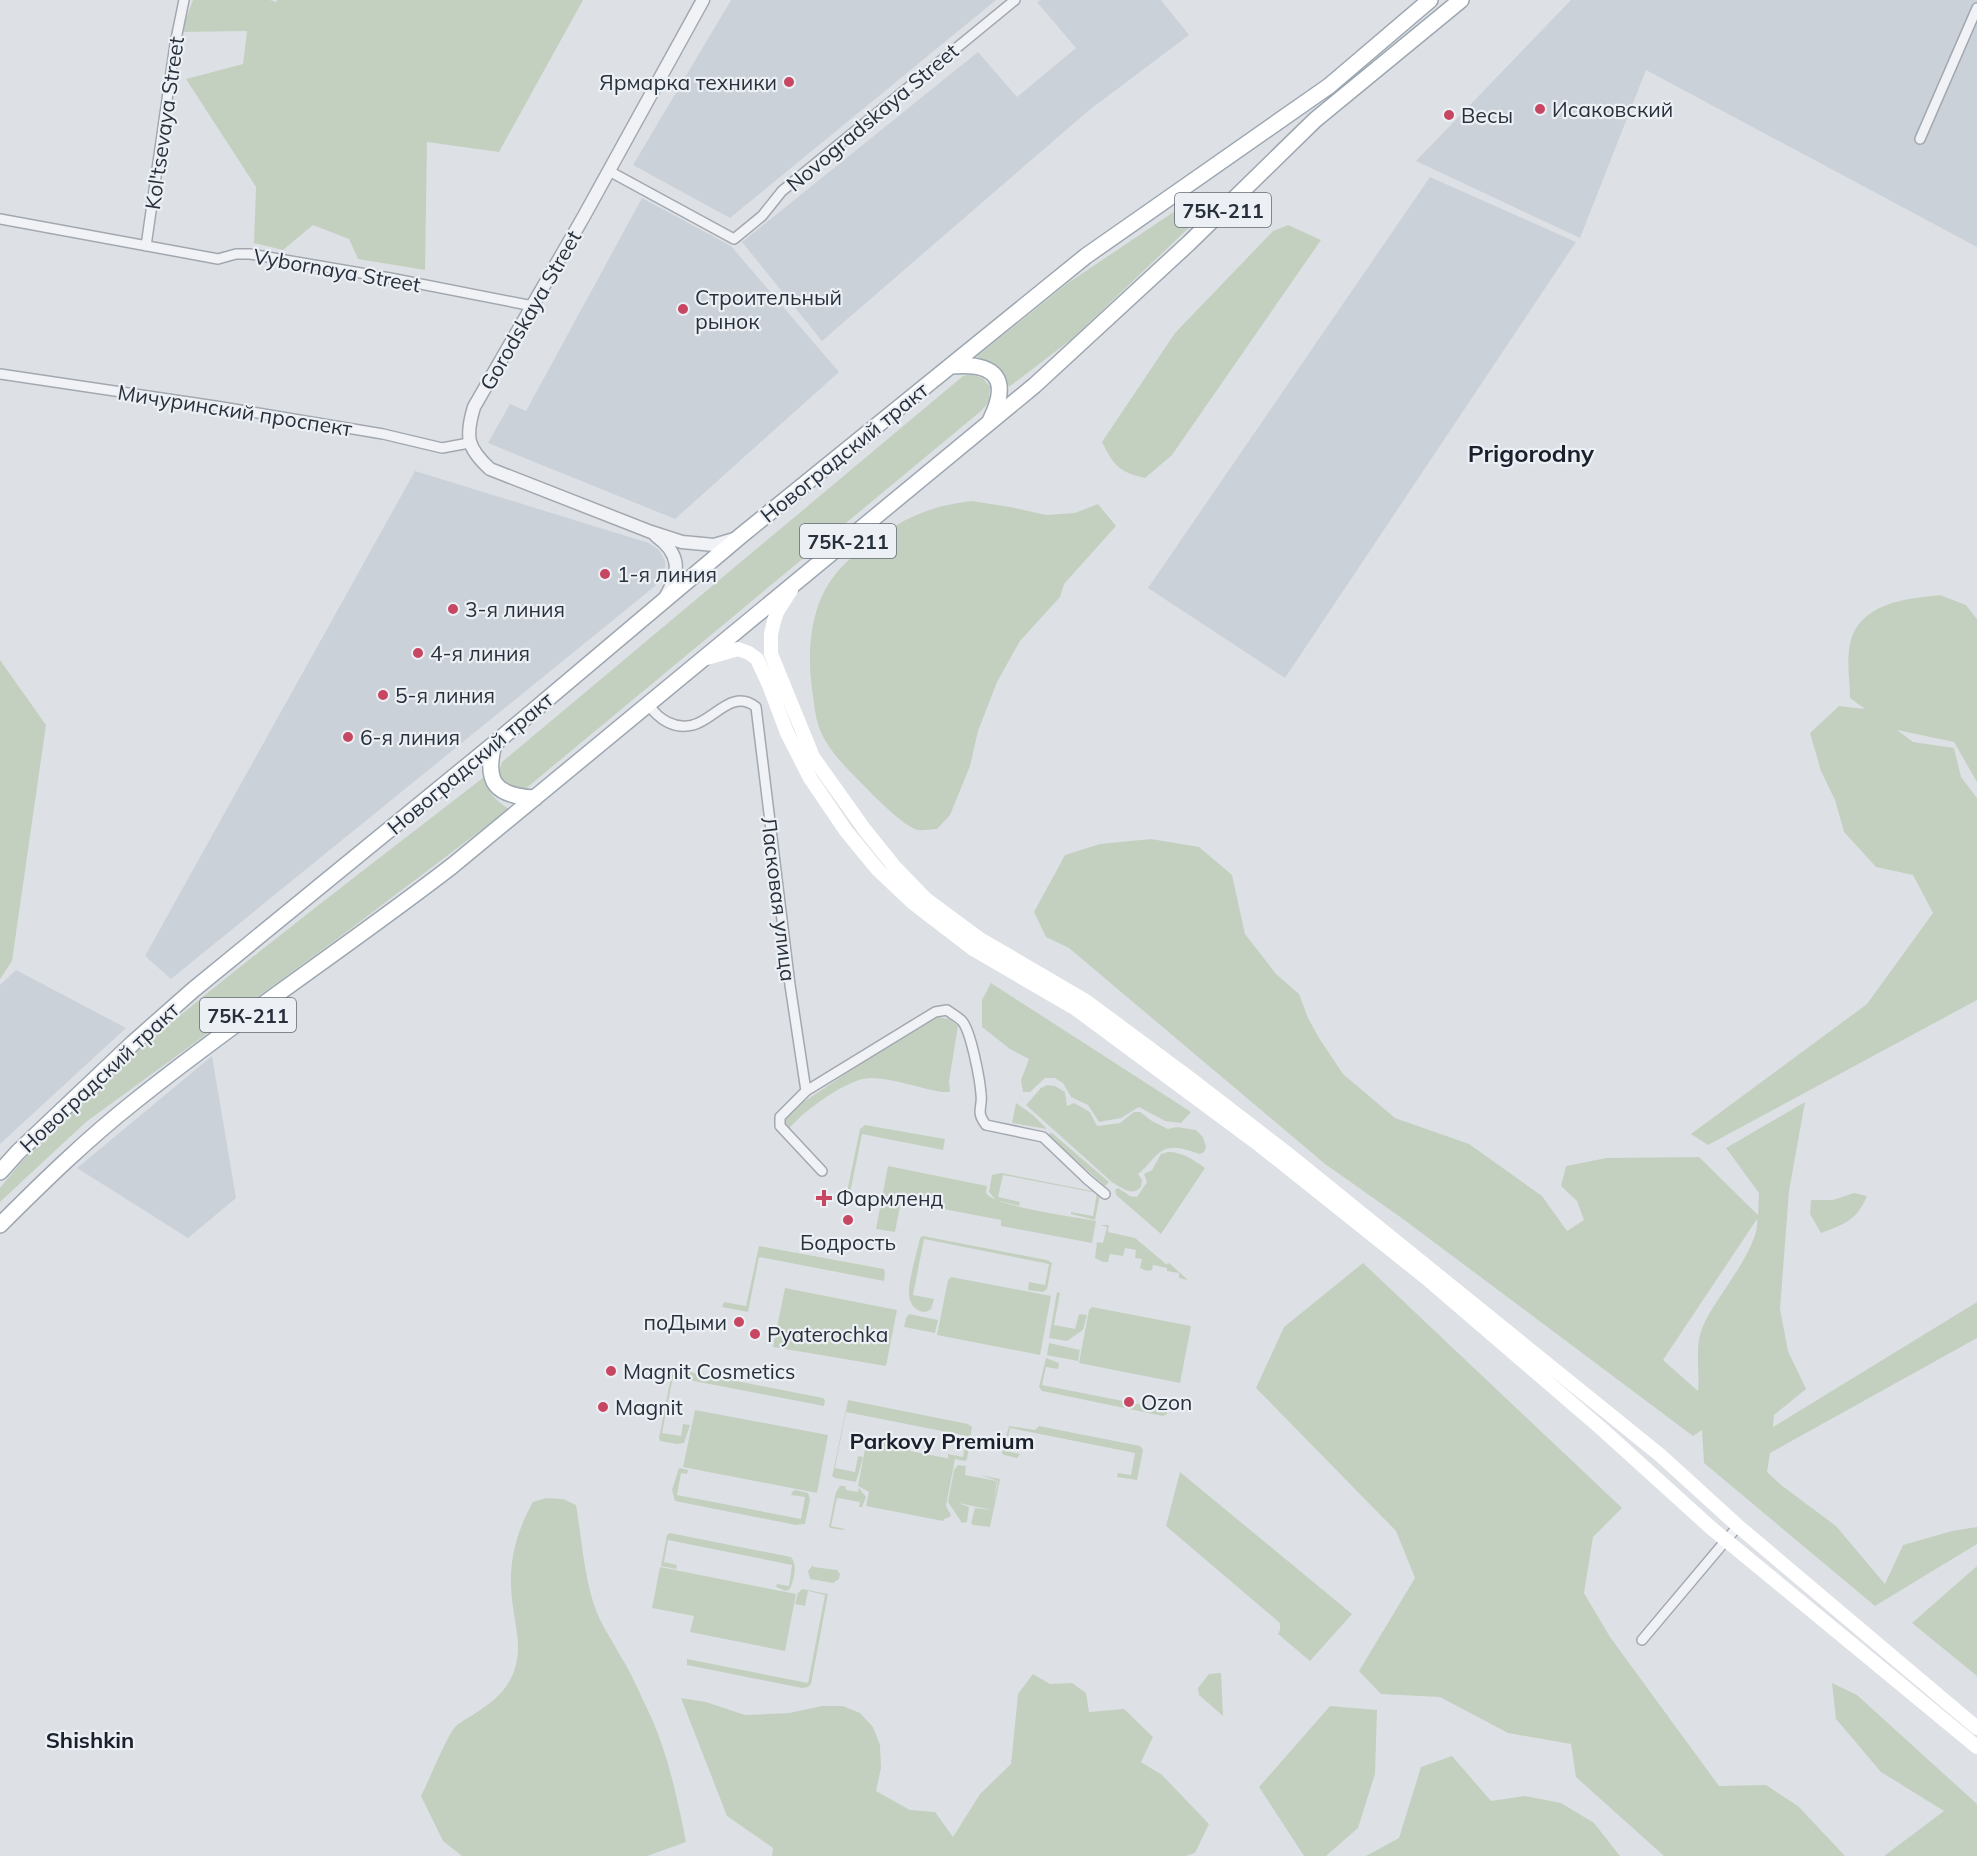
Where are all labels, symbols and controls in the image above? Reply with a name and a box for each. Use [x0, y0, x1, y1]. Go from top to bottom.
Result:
street label: Kol'tsevaya Street [139, 35, 189, 211]
street label: Novogradskaya Street [781, 37, 963, 197]
place label: Ярмарка техники [599, 69, 777, 95]
marker: Ярмарка техники [782, 75, 796, 89]
place label: Исаковский [1552, 96, 1673, 122]
place label: Весы [1461, 102, 1513, 128]
marker: Исаковский [1533, 102, 1547, 116]
marker: Весы [1442, 108, 1456, 122]
road number: 75К-211 [1175, 193, 1271, 227]
street label: Gorodskaya Street [474, 225, 586, 395]
street label: Vybornaya Street [251, 242, 423, 298]
place label: Строительный рынок [695, 284, 842, 334]
marker: Строительный рынок [676, 302, 690, 316]
street label: Новоградский тракт [755, 376, 933, 528]
street label: Мичуринский проспект [116, 379, 355, 441]
district label: Prigorodny [1468, 438, 1595, 468]
road number: 75К-211 [800, 524, 896, 558]
place label: 1-я линия [617, 561, 717, 587]
marker: 1-я линия [598, 567, 612, 581]
place label: 3-я линия [465, 596, 565, 622]
marker: 3-я линия [446, 602, 460, 616]
place label: 4-я линия [430, 640, 530, 666]
marker: 4-я линия [411, 646, 425, 660]
place label: 5-я линия [395, 682, 495, 708]
street label: Новоградский тракт [382, 686, 558, 840]
marker: 5-я линия [376, 688, 390, 702]
place label: 6-я линия [360, 724, 460, 750]
marker: 6-я линия [341, 730, 355, 744]
street label: Ласковая улица [756, 815, 802, 983]
street label: Новоградский тракт [14, 996, 184, 1158]
road number: 75К-211 [200, 998, 296, 1032]
place label: Фармленд [836, 1185, 943, 1211]
marker: Фармленд [817, 1191, 831, 1205]
marker: Бодрость [841, 1213, 855, 1227]
place label: Бодрость [800, 1229, 896, 1255]
place label: поДыми [643, 1309, 727, 1335]
marker: поДыми [732, 1315, 746, 1329]
place label: Pyaterochka [767, 1321, 888, 1347]
marker: Pyaterochka [748, 1327, 762, 1341]
place label: Magnit Cosmetics [623, 1358, 795, 1384]
marker: Magnit Cosmetics [604, 1364, 618, 1378]
place label: Ozon [1141, 1389, 1192, 1415]
place label: Magnit [615, 1394, 683, 1420]
marker: Ozon [1122, 1395, 1136, 1409]
marker: Magnit [596, 1400, 610, 1414]
district label: Parkovy Premium [849, 1427, 1035, 1455]
district label: Shishkin [46, 1726, 134, 1754]

